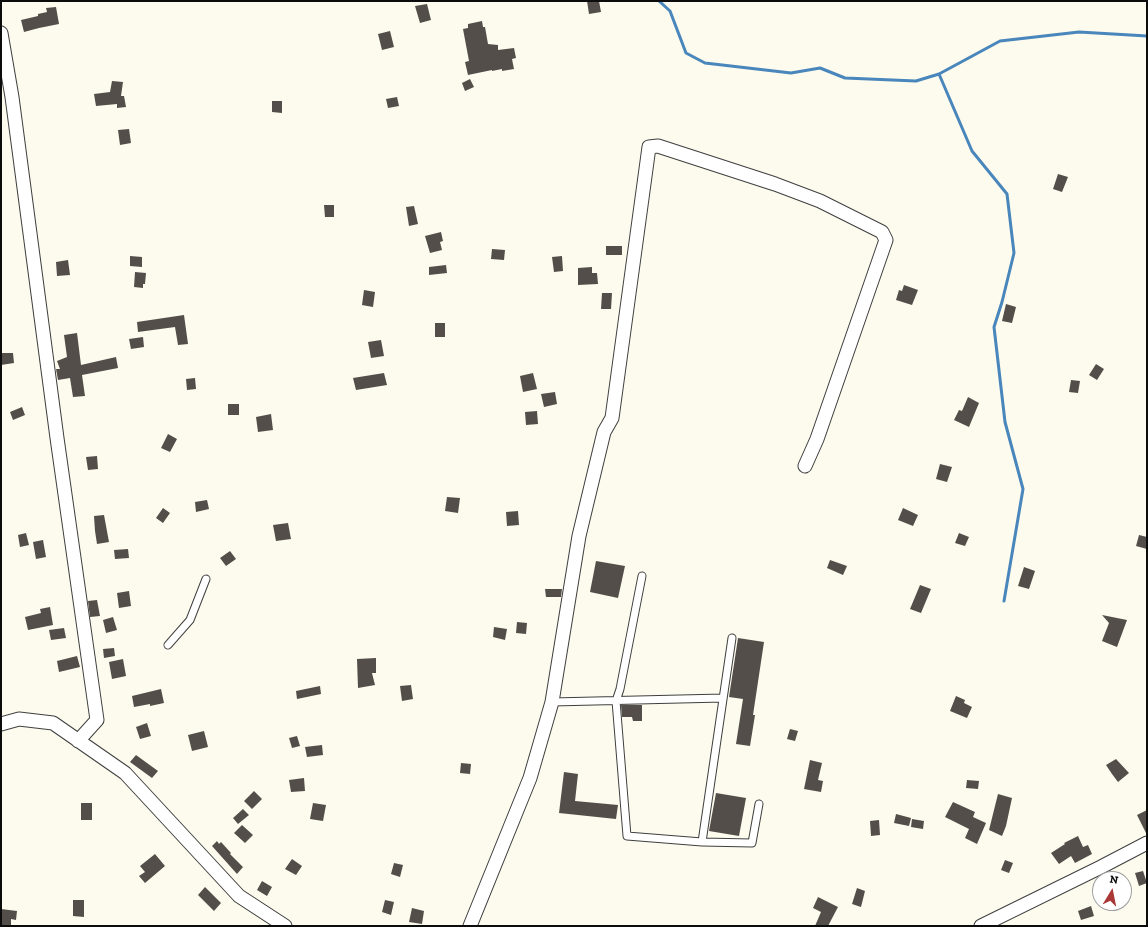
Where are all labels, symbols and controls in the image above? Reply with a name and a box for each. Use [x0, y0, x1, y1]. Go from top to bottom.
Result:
north arrow [1092, 871, 1132, 911]
text: N [1109, 873, 1119, 887]

